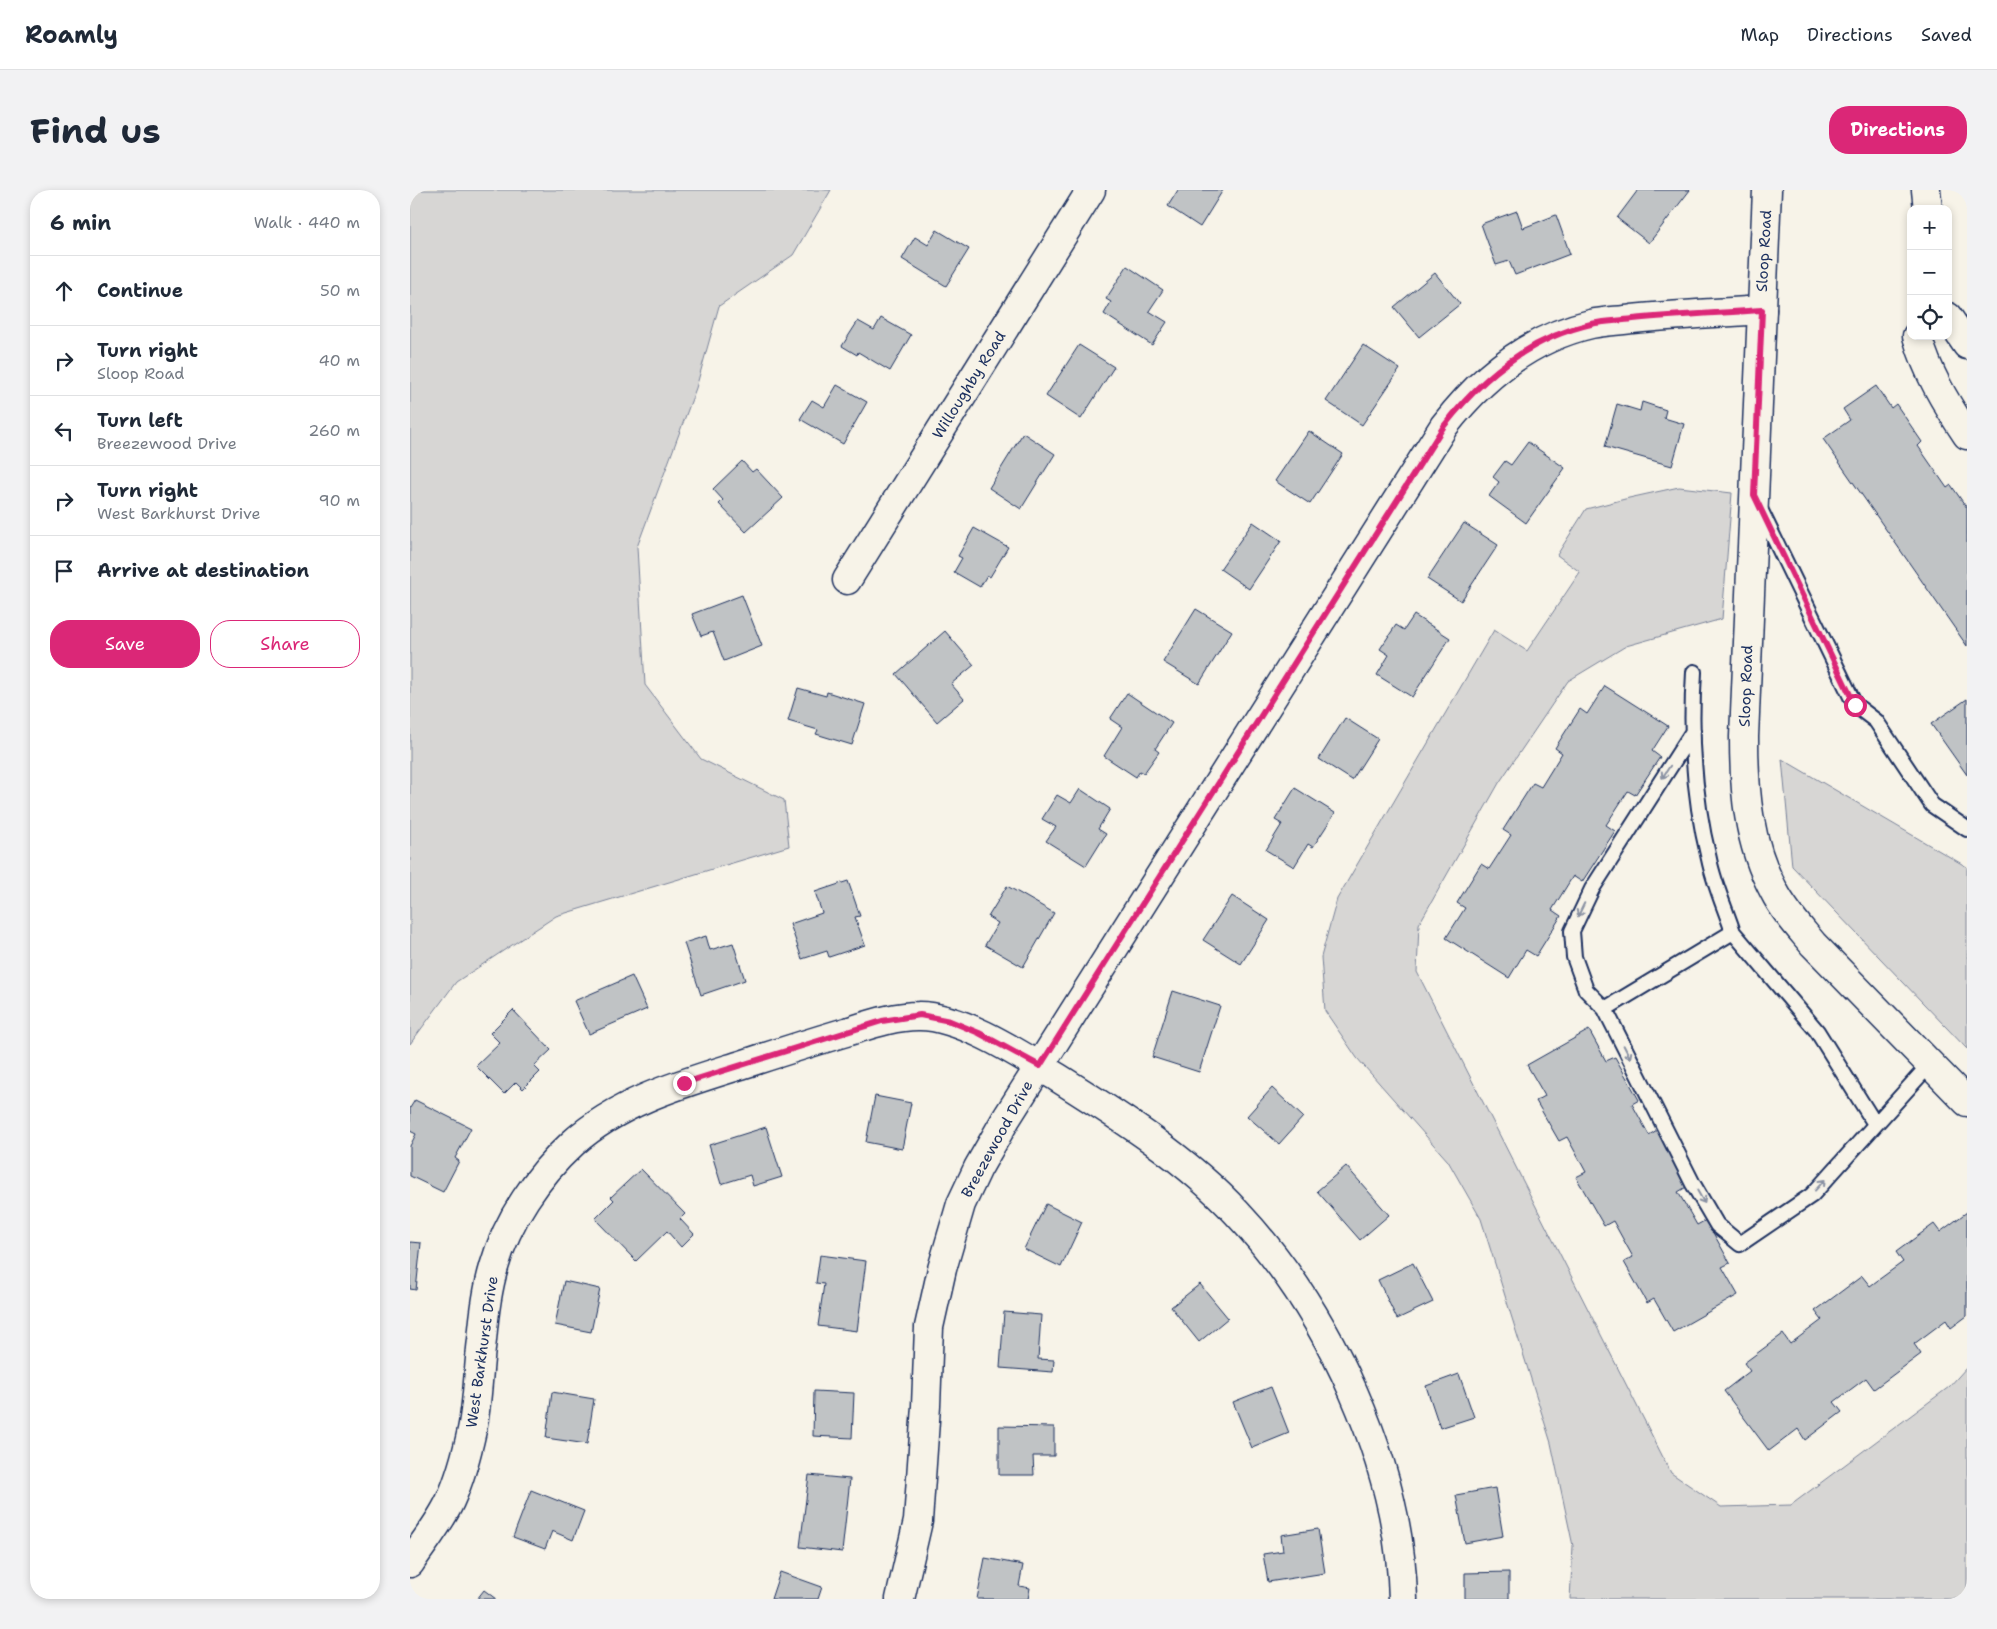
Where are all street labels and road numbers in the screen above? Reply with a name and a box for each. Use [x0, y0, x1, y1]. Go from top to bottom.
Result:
street label: Sloop Road [1752, 209, 1776, 292]
street label: Willoughby Road [928, 327, 1010, 443]
street label: Sloop Road [1735, 644, 1757, 727]
street label: Breezewood Drive [957, 1077, 1037, 1201]
street label: West Barkhurst Drive [461, 1275, 503, 1429]

